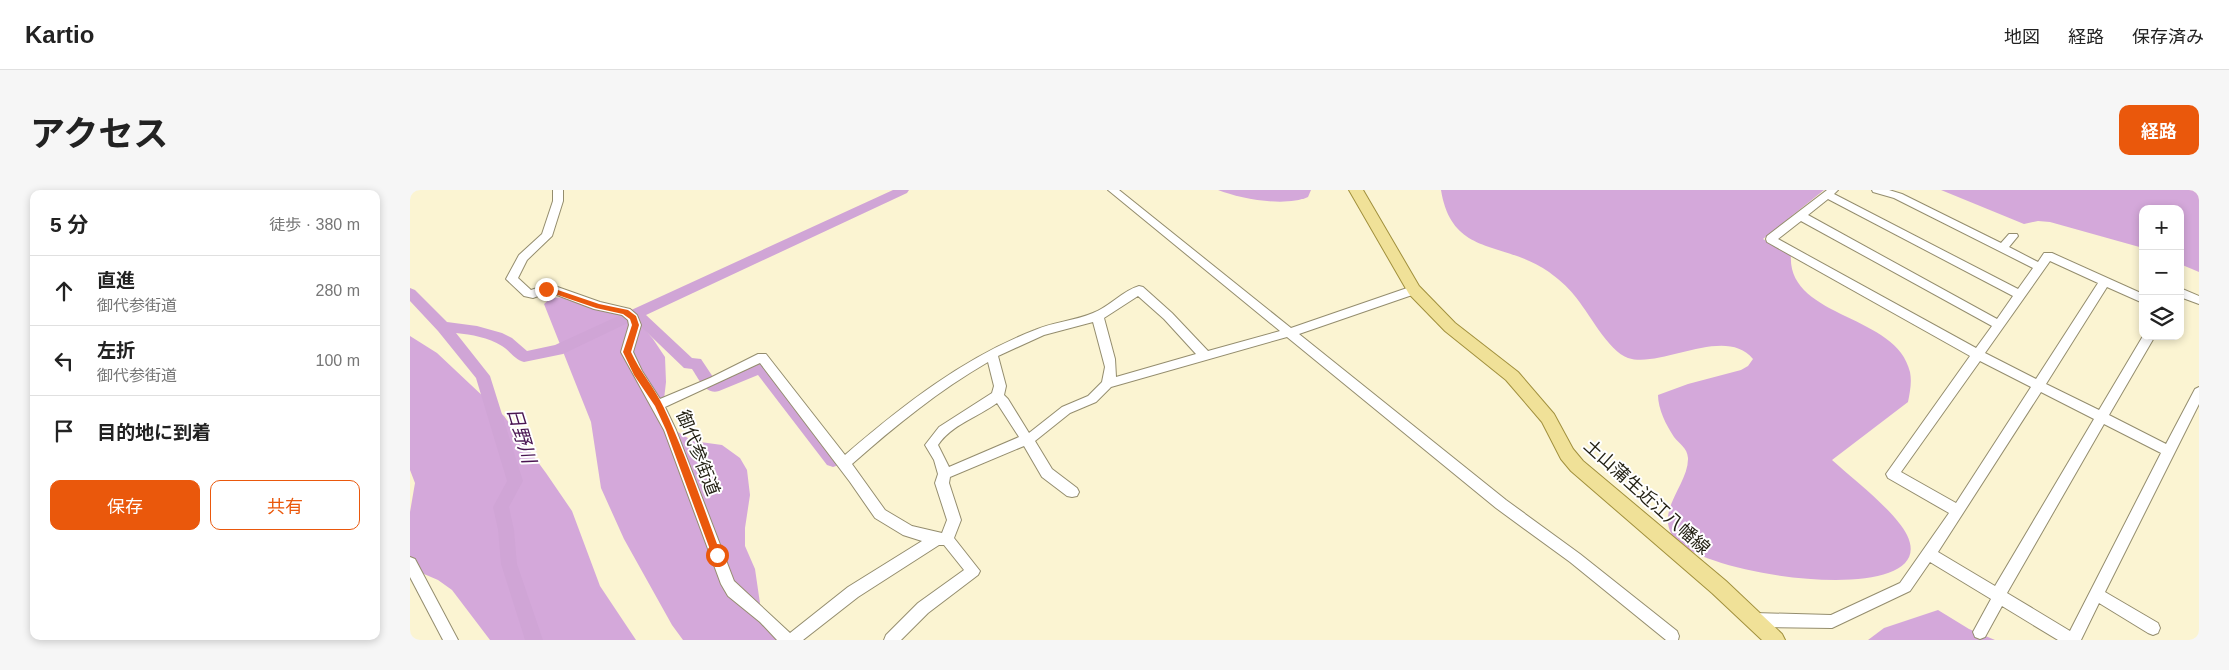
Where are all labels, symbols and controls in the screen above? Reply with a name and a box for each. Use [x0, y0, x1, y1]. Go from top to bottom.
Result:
text: Kartio [25, 21, 94, 48]
text: 地図 [2004, 27, 2040, 47]
text: 経路 [2068, 27, 2104, 47]
text: 保存済み [2132, 27, 2204, 47]
button: 経路 [2119, 105, 2199, 155]
text: アクセス [30, 114, 168, 153]
map controls [2139, 205, 2184, 340]
button: + [2139, 205, 2184, 250]
text: 5 分 [50, 213, 89, 236]
text: 徒歩 · 380 m [269, 216, 360, 233]
button: − [2139, 250, 2184, 295]
text: 直進 [97, 270, 135, 291]
icon: ahead [50, 277, 78, 305]
route end [535, 278, 558, 301]
text: 280 m [316, 282, 360, 299]
button: layers [2139, 295, 2184, 340]
text: 御代参街道 [97, 297, 177, 314]
text: 左折 [97, 340, 135, 361]
icon: left [50, 347, 78, 375]
text: 100 m [316, 352, 360, 369]
text: 御代参街道 [97, 367, 177, 384]
water label: 日野川 [503, 405, 540, 467]
street label: 御代参街道 [673, 407, 723, 499]
icon: arrive [50, 417, 78, 445]
text: 目的地に到着 [97, 422, 211, 443]
street label: 土山蒲生近江八幡線 [1580, 435, 1714, 559]
button: 保存 [50, 480, 200, 530]
button: 共有 [210, 480, 360, 530]
route start [706, 544, 729, 567]

